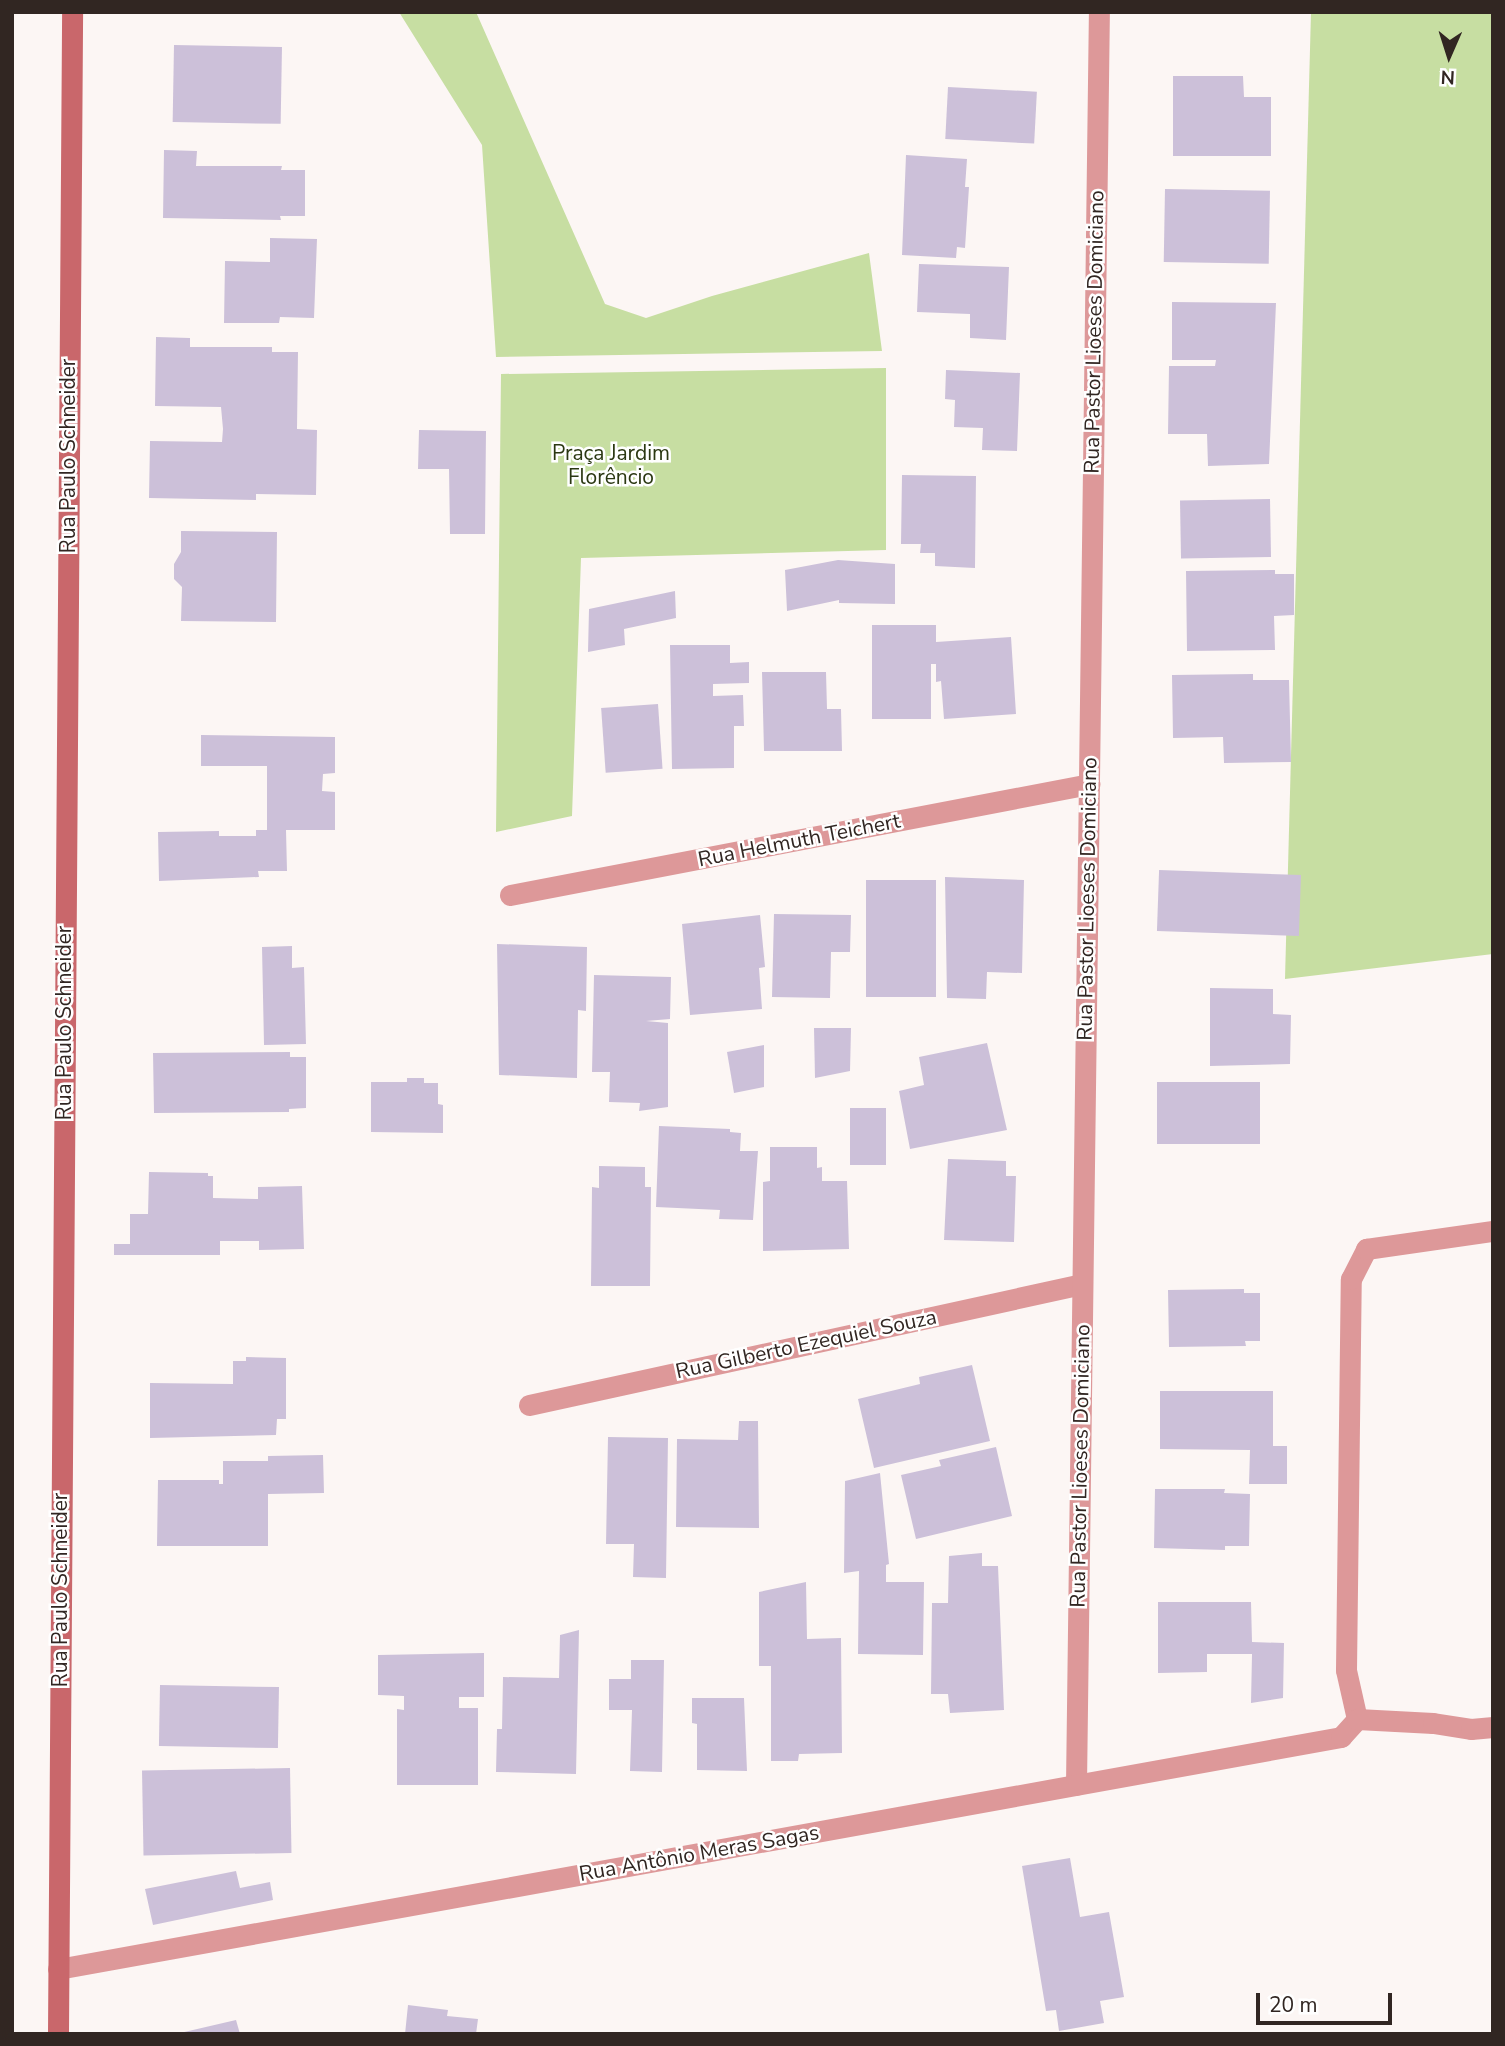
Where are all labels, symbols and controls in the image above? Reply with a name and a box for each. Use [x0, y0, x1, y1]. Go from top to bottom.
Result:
north arrow [1414, 21, 1484, 91]
text: N [1440, 64, 1456, 90]
street label: Rua Pastor Lioeses Domiciano [1079, 190, 1109, 474]
street label: Rua Paulo Schneider [55, 359, 81, 553]
park label: Praça Jardim Florêncio [552, 440, 670, 490]
street label: Rua Pastor Lioeses Domiciano [1072, 757, 1102, 1041]
street label: Rua Helmuth Teichert [696, 808, 902, 872]
street label: Rua Paulo Schneider [51, 926, 77, 1120]
street label: Rua Gilberto Ezequiel Souza [673, 1304, 939, 1384]
street label: Rua Pastor Lioeses Domiciano [1065, 1324, 1095, 1608]
street label: Rua Paulo Schneider [47, 1493, 73, 1687]
street label: Rua Antônio Meras Sagas [577, 1819, 821, 1887]
scale bar [1260, 1980, 1396, 2024]
text: 20 m [1269, 1991, 1318, 2019]

